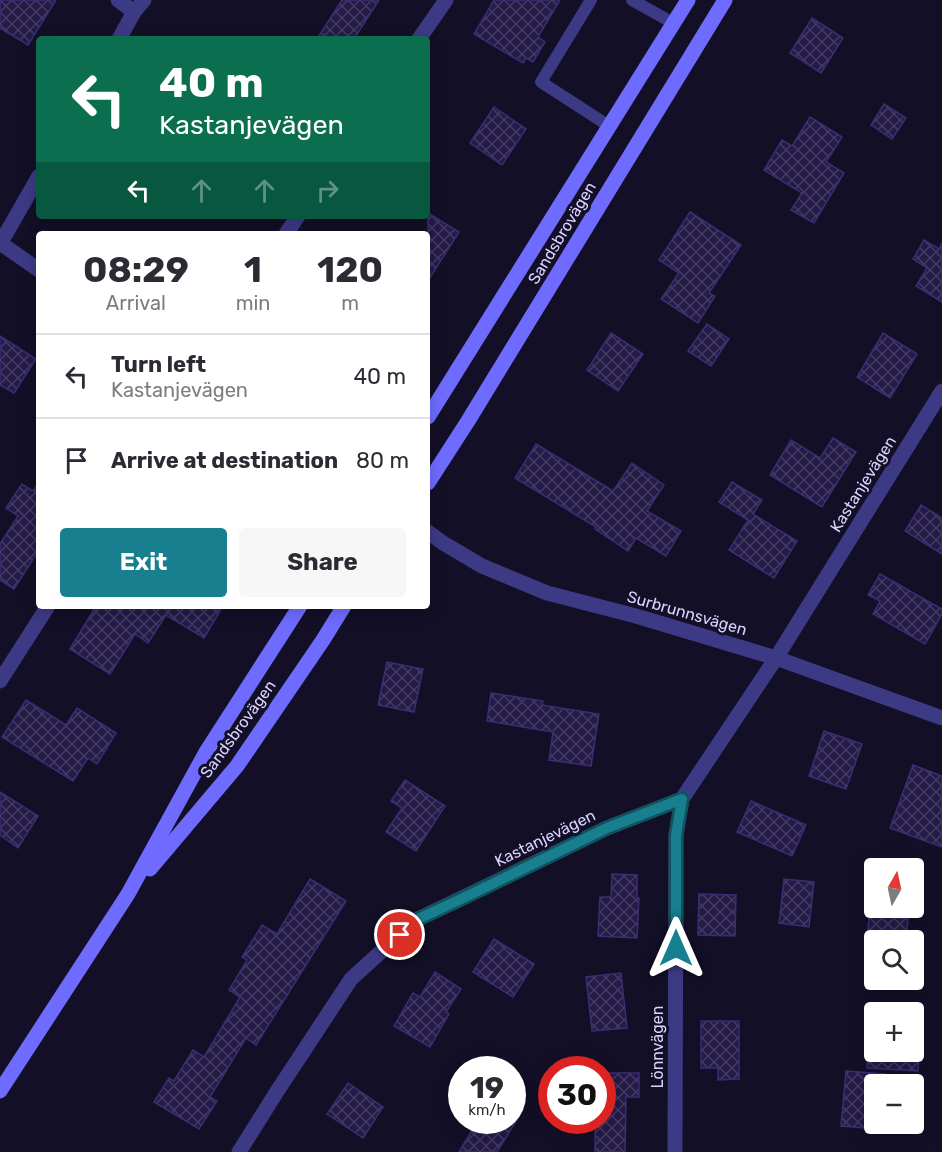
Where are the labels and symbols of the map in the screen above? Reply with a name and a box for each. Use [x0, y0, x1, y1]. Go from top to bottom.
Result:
street label: Sandsbrovägen [524, 178, 600, 288]
street label: Kastanjevägen [826, 432, 900, 536]
street label: Surbrunnsvägen [625, 587, 749, 639]
street label: Sandsbrovägen [196, 676, 280, 782]
street label: Kastanjevägen [492, 805, 598, 871]
north arrow [864, 858, 924, 918]
pin [374, 909, 425, 960]
position arrow [644, 916, 708, 980]
street label: Lönnvägen [648, 1006, 667, 1088]
speed limit sign: 30 [538, 1056, 616, 1134]

